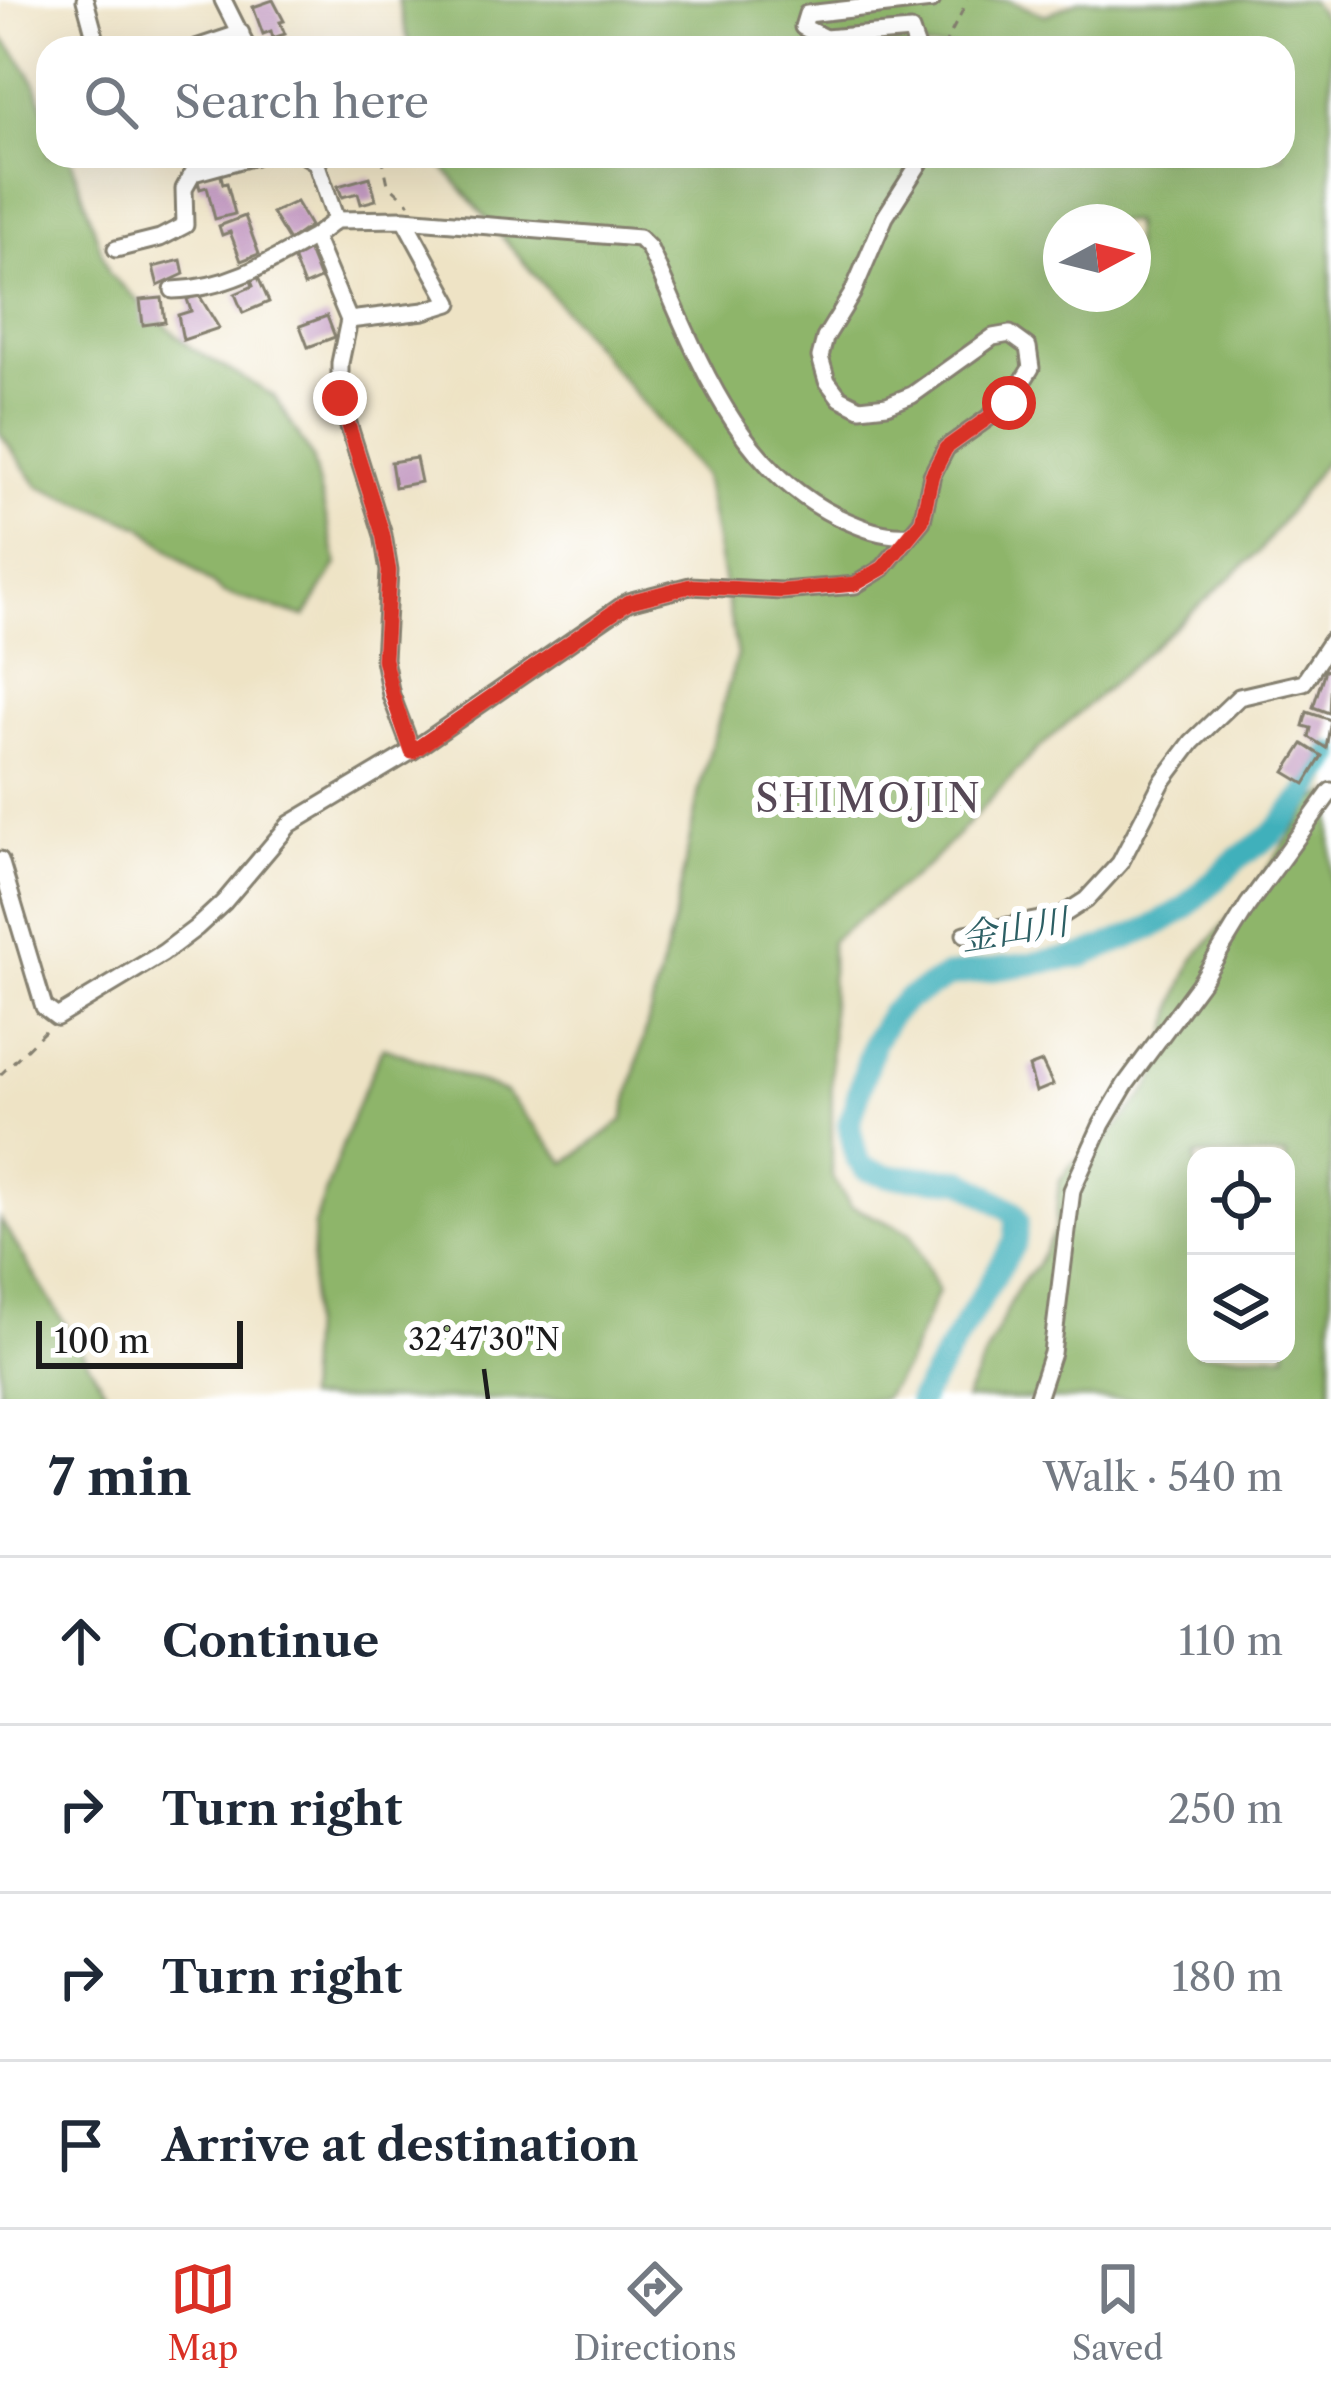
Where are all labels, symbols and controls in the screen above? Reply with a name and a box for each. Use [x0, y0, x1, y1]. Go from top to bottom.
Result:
search box [36, 36, 1295, 168]
icon: search [78, 69, 144, 135]
text: Search here [174, 74, 429, 130]
north arrow [1043, 204, 1151, 312]
route end [313, 371, 367, 425]
route start [982, 376, 1036, 430]
district label: SHIMOJIN [755, 774, 983, 822]
water label: 金山川 [957, 898, 1075, 959]
map controls [1187, 1147, 1295, 1363]
button: locate [1187, 1147, 1295, 1255]
button: layers [1187, 1255, 1295, 1363]
scale bar [36, 1315, 243, 1368]
text: 100 m [54, 1321, 149, 1362]
text: 32°47'30"N [408, 1321, 560, 1358]
text: 7 min [48, 1446, 191, 1508]
text: Walk · 540 m [1043, 1453, 1283, 1501]
icon: ahead [48, 1608, 114, 1674]
text: Continue [162, 1613, 379, 1669]
text: 110 m [1179, 1617, 1283, 1665]
icon: right [48, 1776, 114, 1842]
text: Turn right [162, 1781, 402, 1837]
text: 250 m [1168, 1785, 1283, 1833]
icon: right [48, 1944, 114, 2010]
text: Turn right [162, 1949, 402, 2005]
text: 180 m [1172, 1953, 1283, 2001]
icon: arrive [48, 2112, 114, 2178]
text: Arrive at destination [162, 2117, 639, 2173]
tab: Map [168, 2256, 238, 2369]
tab: Directions [574, 2256, 737, 2369]
tab: Saved [1072, 2256, 1163, 2369]

